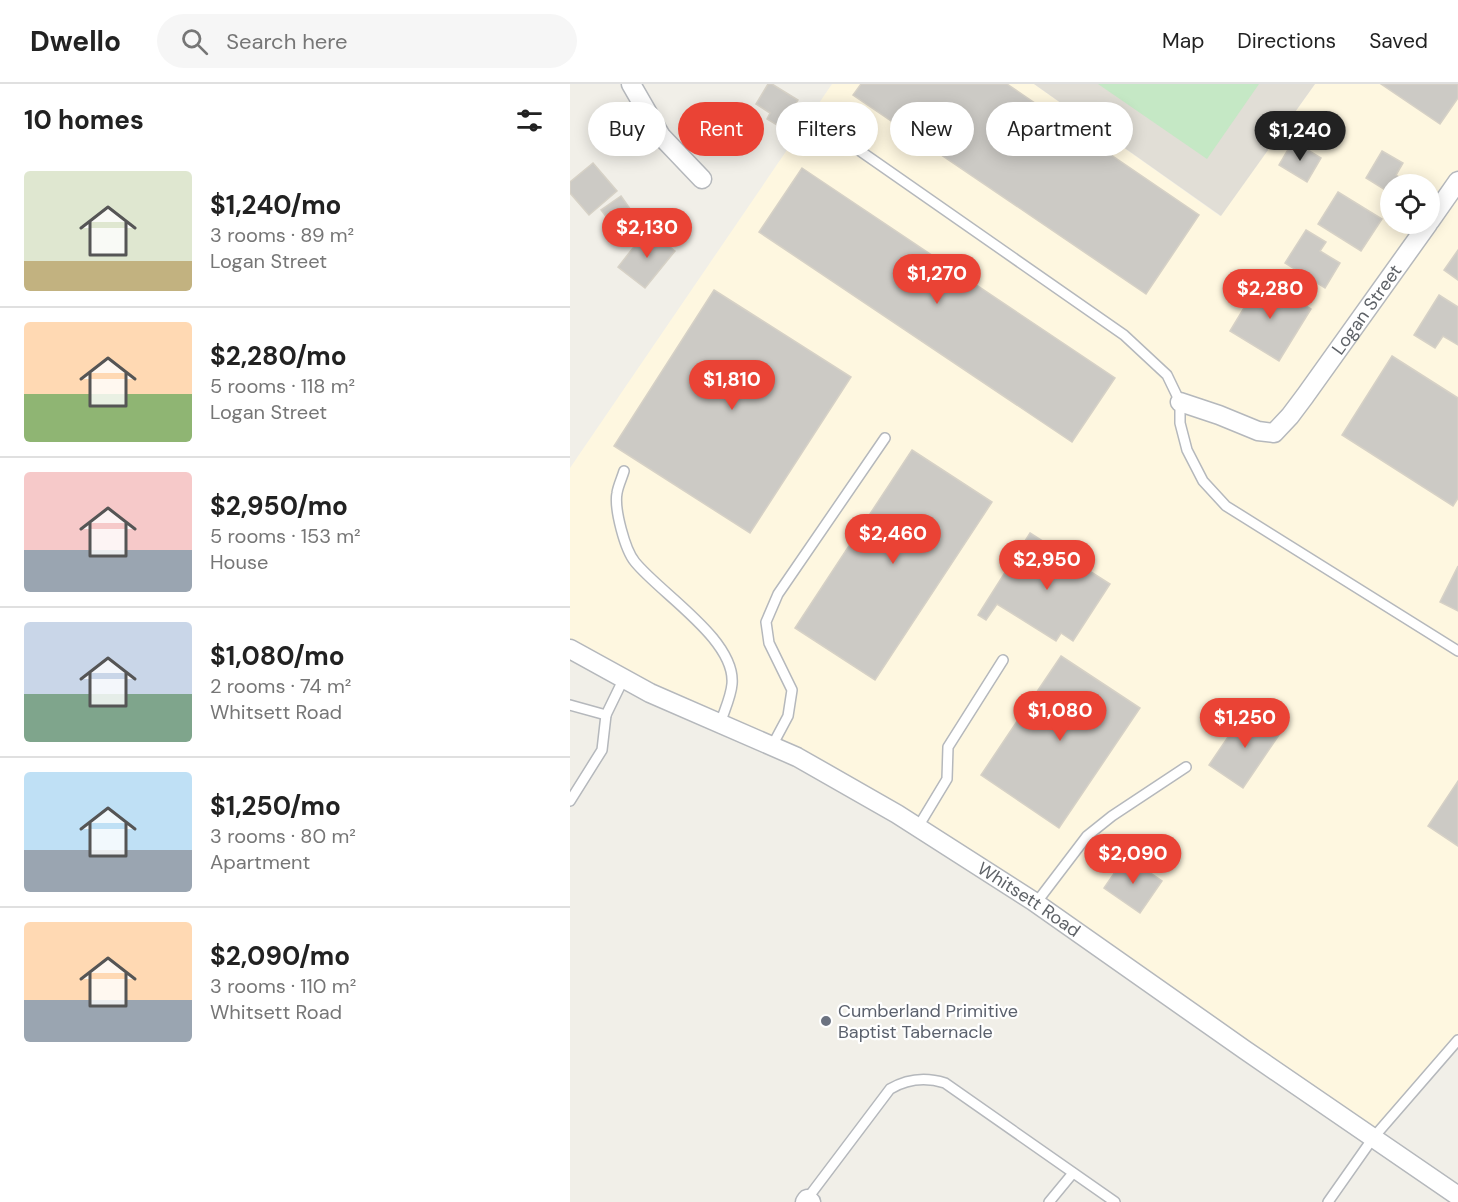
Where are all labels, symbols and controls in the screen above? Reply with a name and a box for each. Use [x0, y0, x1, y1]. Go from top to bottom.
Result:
search box [157, 14, 577, 68]
text: Dwello [30, 23, 121, 60]
icon: search [178, 25, 211, 58]
text: Search here [226, 27, 348, 56]
text: Map [1162, 27, 1204, 55]
text: Directions [1237, 27, 1336, 55]
text: Saved [1369, 27, 1428, 55]
chip: Buy [588, 102, 666, 156]
chip: Rent [678, 102, 764, 156]
chip: Filters [776, 102, 878, 156]
chip: New [890, 102, 974, 156]
chip: Apartment [986, 102, 1133, 156]
text: 10 homes [24, 103, 144, 137]
icon: filters [513, 104, 546, 137]
pin: $1,240 [1251, 111, 1349, 162]
text: $1,240 [1269, 117, 1331, 143]
map controls [1380, 174, 1440, 234]
button: locate [1380, 174, 1440, 234]
text: $1,240/mo [210, 188, 341, 222]
icon: home [72, 195, 144, 267]
pin: $2,130 [598, 208, 696, 259]
text: $2,130 [616, 214, 678, 240]
text: 3 rooms · 89 m² [210, 222, 354, 248]
text: Logan Street [210, 248, 327, 274]
pin: $1,270 [888, 254, 986, 305]
text: $1,270 [907, 260, 967, 286]
street label: Logan Street [1326, 260, 1407, 359]
pin: $2,280 [1221, 269, 1319, 320]
text: $2,280 [1237, 275, 1303, 301]
text: $2,280/mo [210, 339, 347, 373]
icon: home [72, 346, 144, 418]
pin: $1,810 [683, 360, 781, 411]
text: $1,810 [703, 366, 761, 392]
text: 5 rooms · 118 m² [210, 373, 355, 399]
text: Logan Street [210, 399, 327, 425]
text: $2,950/mo [210, 489, 348, 523]
icon: home [72, 496, 144, 568]
pin: $2,460 [844, 514, 942, 565]
text: $2,460 [859, 520, 927, 546]
text: 5 rooms · 153 m² [210, 523, 361, 549]
pin: $2,950 [998, 540, 1096, 591]
text: $2,950 [1013, 546, 1081, 572]
text: House [210, 549, 268, 575]
text: $1,080/mo [210, 639, 345, 673]
icon: home [72, 646, 144, 718]
text: 2 rooms · 74 m² [210, 673, 351, 699]
pin: $1,080 [1011, 691, 1109, 742]
text: $1,080 [1027, 697, 1093, 723]
pin: $1,250 [1196, 698, 1294, 749]
text: Whitsett Road [210, 699, 342, 725]
text: $1,250 [1214, 704, 1276, 730]
text: $1,250/mo [210, 789, 341, 823]
icon: home [72, 796, 144, 868]
text: 3 rooms · 80 m² [210, 823, 356, 849]
pin: $2,090 [1084, 834, 1182, 885]
text: $2,090 [1098, 840, 1168, 866]
text: Apartment [210, 849, 310, 875]
street label: Whitsett Road [973, 857, 1085, 943]
text: $2,090/mo [210, 939, 350, 973]
icon: home [72, 946, 144, 1018]
text: 3 rooms · 110 m² [210, 973, 356, 999]
text: Whitsett Road [210, 999, 342, 1025]
place label: Cumberland Primitive Baptist Tabernacle [838, 999, 1018, 1044]
marker: Cumberland Primitive Baptist Tabernacle [819, 1014, 833, 1028]

